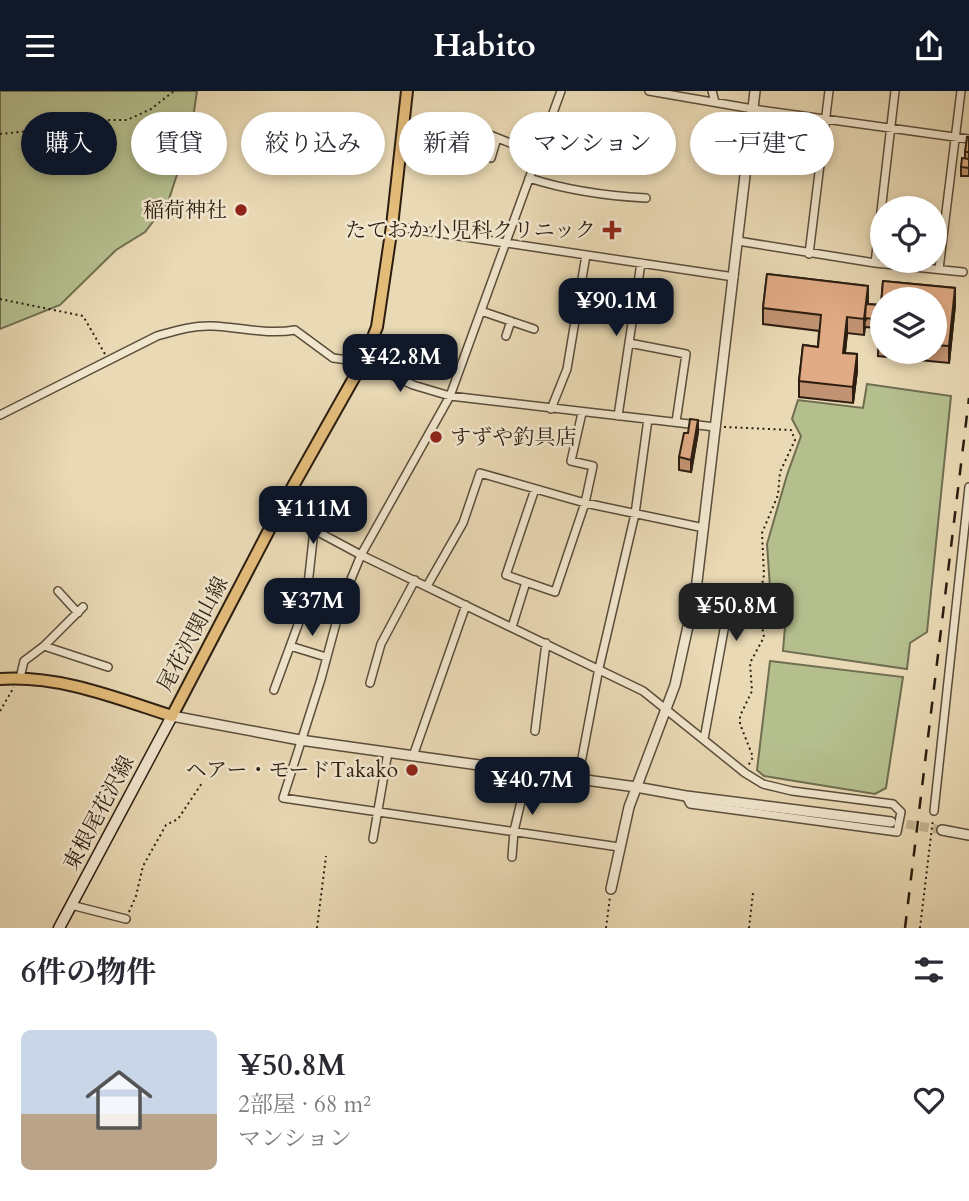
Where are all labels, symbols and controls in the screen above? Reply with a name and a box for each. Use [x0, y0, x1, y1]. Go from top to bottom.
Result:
text: Habito [433, 24, 536, 68]
icon: menu [21, 27, 59, 65]
icon: share [910, 27, 948, 65]
chip: 購入 [21, 112, 117, 175]
chip: 賃貸 [131, 112, 227, 175]
chip: 絞り込み [241, 112, 385, 175]
chip: 新着 [399, 112, 495, 175]
chip: マンション [509, 112, 676, 175]
chip: 一戸建て [690, 112, 834, 175]
place label: 稲荷神社 [143, 196, 227, 225]
map controls [870, 196, 947, 364]
button: locate [870, 196, 947, 273]
marker: 稲荷神社 [233, 202, 249, 218]
place label: たておか小児科クリニック [345, 216, 596, 245]
marker: たておか小児科クリニック [602, 220, 622, 240]
pin: ¥90.1M [559, 279, 673, 338]
text: ¥90.1M [575, 285, 657, 316]
button: layers [870, 287, 947, 364]
pin: ¥42.8M [343, 335, 457, 394]
text: ¥42.8M [359, 341, 441, 372]
place label: すずや釣具店 [450, 423, 576, 452]
marker: すずや釣具店 [428, 429, 444, 445]
pin: ¥111M [264, 487, 362, 546]
text: ¥111M [275, 493, 351, 524]
street label: 尾花沢関山線 [151, 572, 235, 696]
pin: ¥37M [271, 579, 353, 638]
pin: ¥50.8M [679, 583, 793, 643]
text: ¥37M [280, 585, 344, 616]
text: ¥50.8M [695, 590, 777, 621]
street label: 東根尾花沢線 [57, 751, 141, 875]
place label: ヘアー・モードTakako [186, 756, 398, 785]
pin: ¥40.7M [475, 757, 589, 817]
marker: ヘアー・モードTakako [404, 762, 420, 778]
text: ¥40.7M [491, 764, 573, 795]
icon: filters [910, 951, 948, 989]
text: 6件の物件 [21, 952, 156, 993]
text: ¥50.8M [238, 1045, 346, 1086]
icon: home [77, 1058, 161, 1142]
icon: heart [910, 1081, 948, 1119]
text: 2部屋 · 68 m² [238, 1089, 371, 1120]
text: マンション [238, 1123, 352, 1154]

